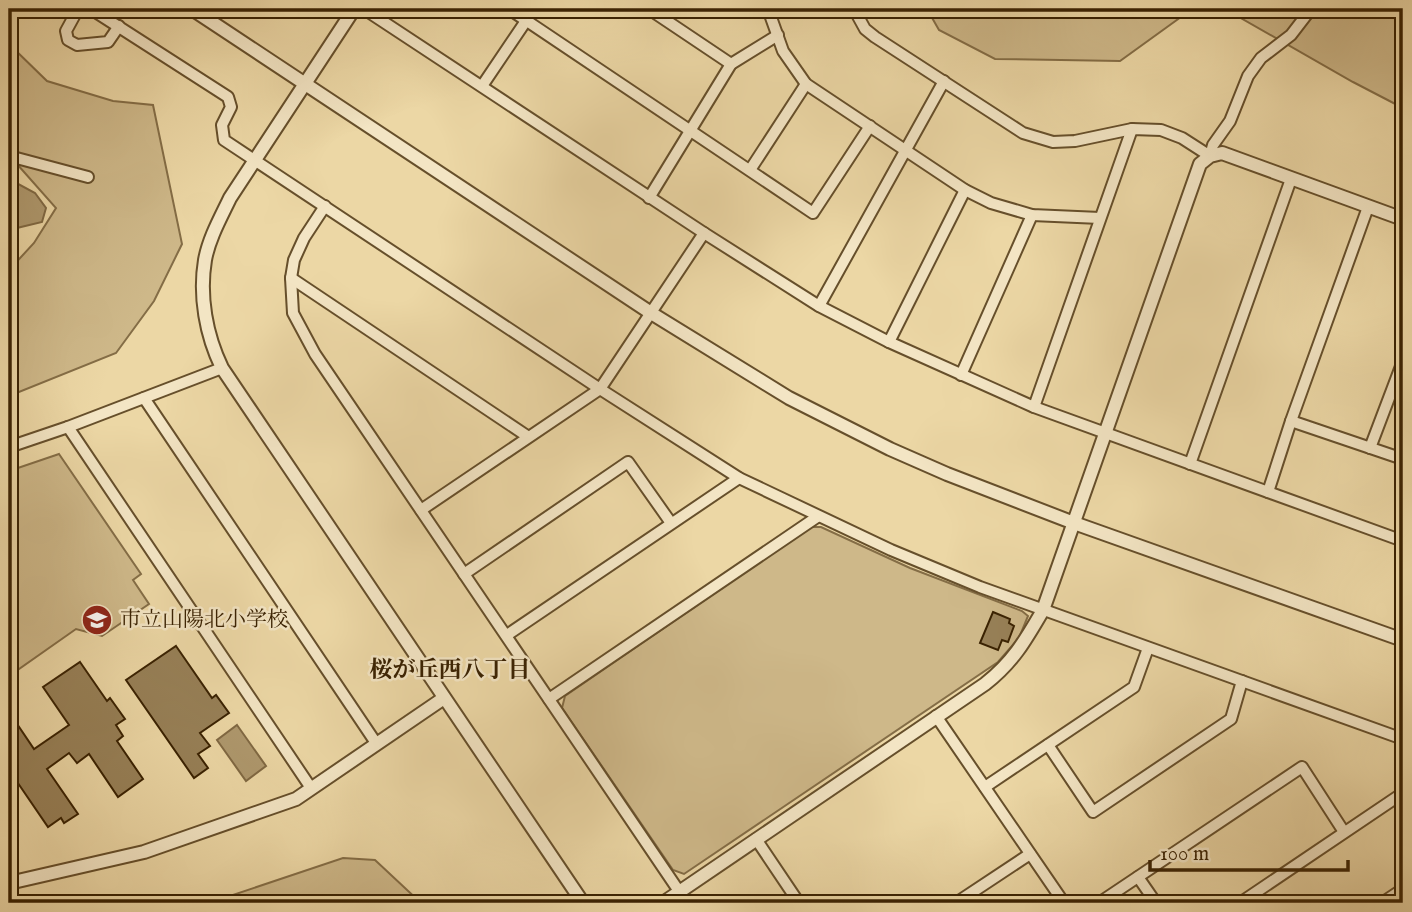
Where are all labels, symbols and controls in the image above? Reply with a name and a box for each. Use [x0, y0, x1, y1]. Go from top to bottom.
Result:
school or university icon: 市立山陽北小学校 [80, 603, 114, 637]
place label: 市立山陽北小学校 [120, 607, 288, 634]
district label: 桜が丘西八丁目 [370, 656, 531, 685]
scale bar [1150, 828, 1347, 872]
text: 100 m [1160, 841, 1209, 868]

